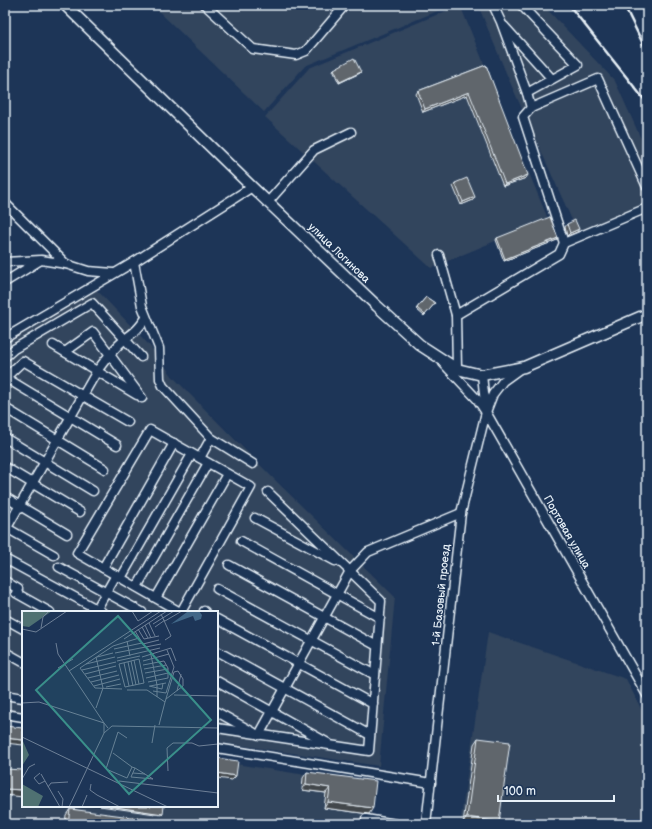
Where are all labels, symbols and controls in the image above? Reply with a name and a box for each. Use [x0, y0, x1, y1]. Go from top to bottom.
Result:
street label: улица Логинова [305, 220, 373, 286]
street label: Портовая улица [541, 493, 593, 571]
street label: 1-й Базовый проезд [429, 543, 453, 646]
inset map [22, 611, 218, 807]
scale bar [498, 777, 614, 803]
text: 100 m [504, 784, 536, 799]

